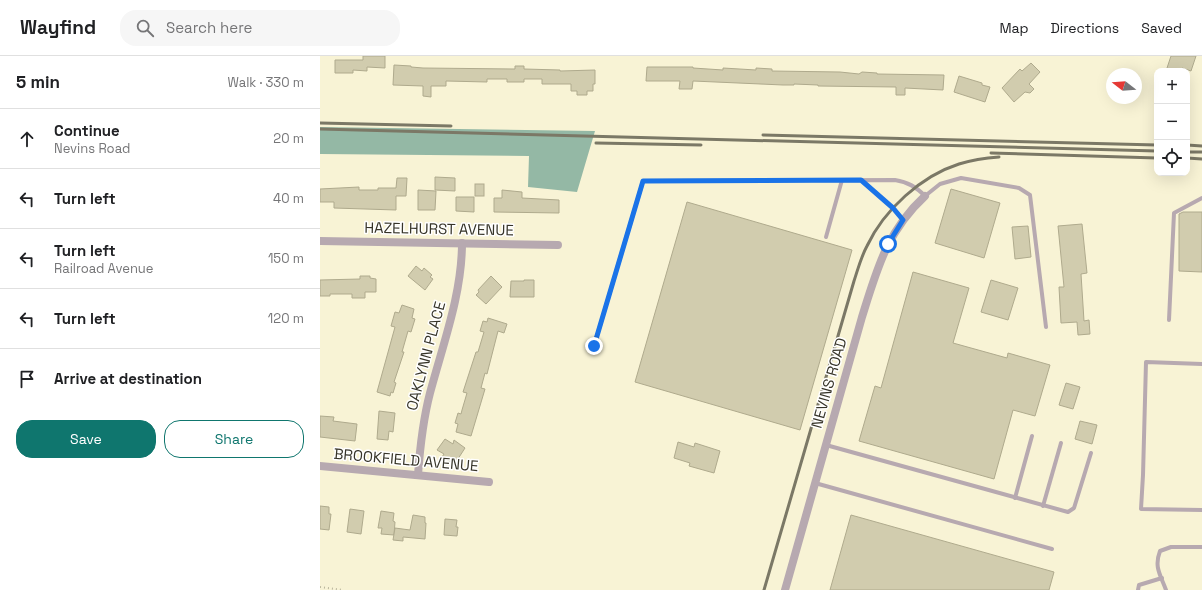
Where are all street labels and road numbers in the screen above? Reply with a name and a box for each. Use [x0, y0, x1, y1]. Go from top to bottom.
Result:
street label: HAZELHURST AVENUE [364, 218, 514, 239]
street label: OAKLYNN PLACE [402, 299, 449, 413]
street label: NEVINS ROAD [807, 335, 850, 430]
street label: BROOKFIELD AVENUE [333, 444, 479, 475]

